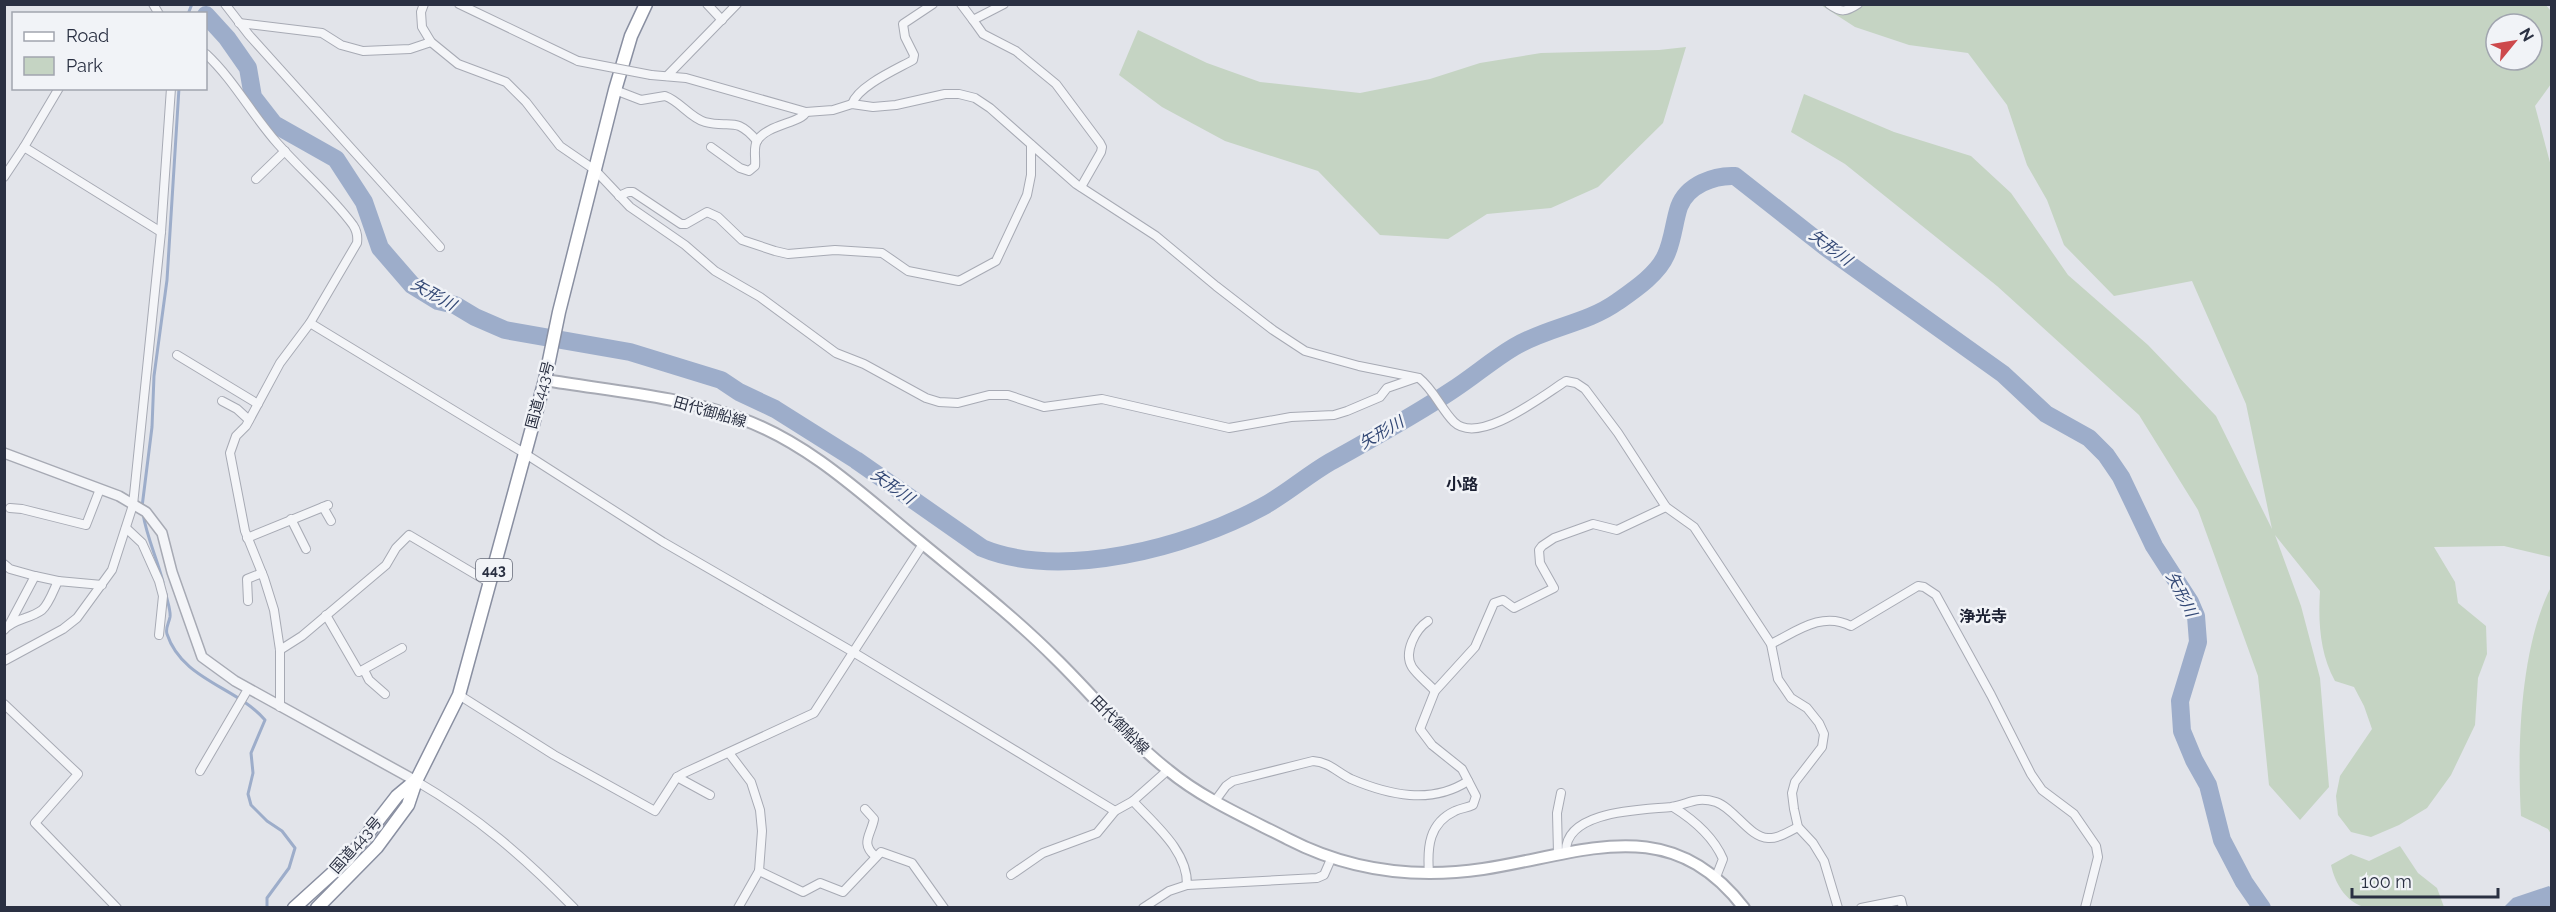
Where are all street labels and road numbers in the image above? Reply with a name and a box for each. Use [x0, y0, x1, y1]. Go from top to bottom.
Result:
street label: 国道443号 [522, 359, 558, 431]
street label: 田代御船線 [671, 393, 749, 431]
road number: 443 [476, 559, 512, 581]
street label: 田代御船線 [1087, 692, 1153, 758]
street label: 国道443号 [326, 813, 386, 877]

